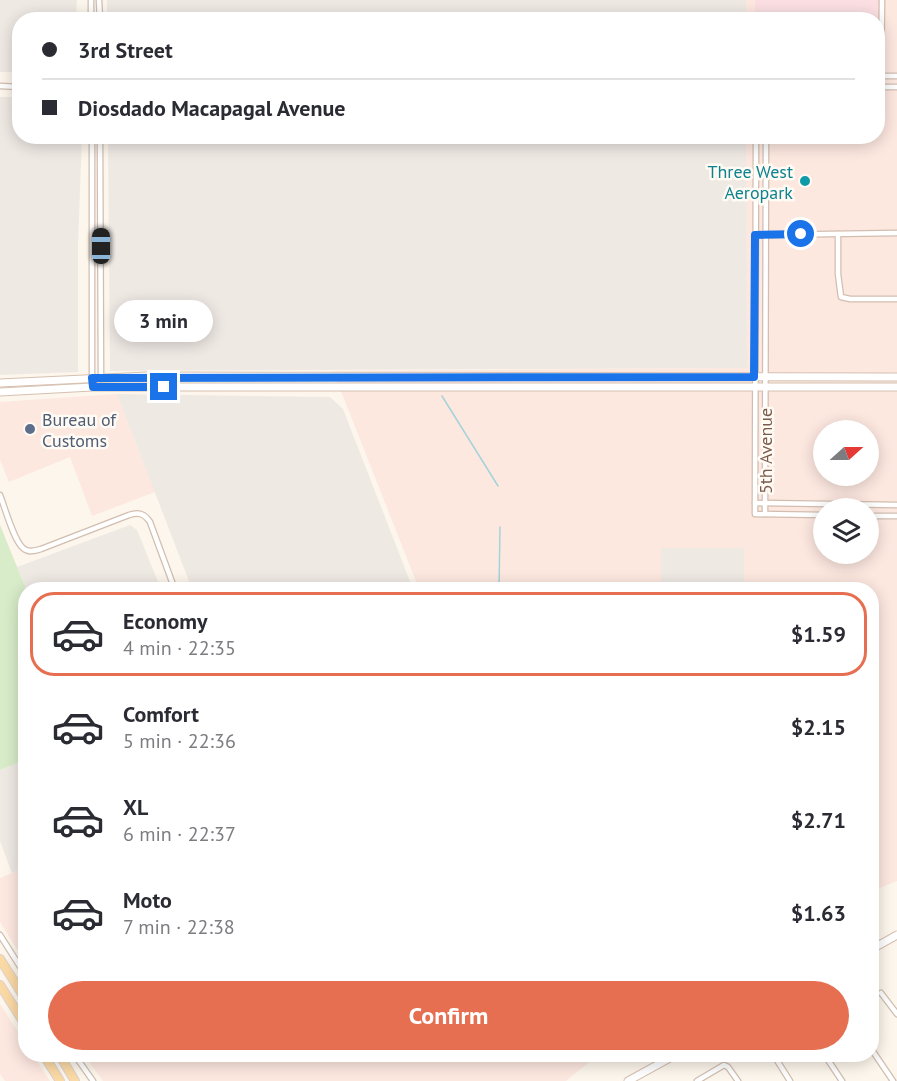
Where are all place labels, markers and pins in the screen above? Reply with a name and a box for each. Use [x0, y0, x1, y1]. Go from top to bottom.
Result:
place label: Three West Aeropark [708, 160, 793, 204]
marker: Three West Aeropark [798, 174, 812, 188]
place label: Bureau of Customs [42, 408, 117, 452]
marker: Bureau of Customs [23, 422, 37, 436]

